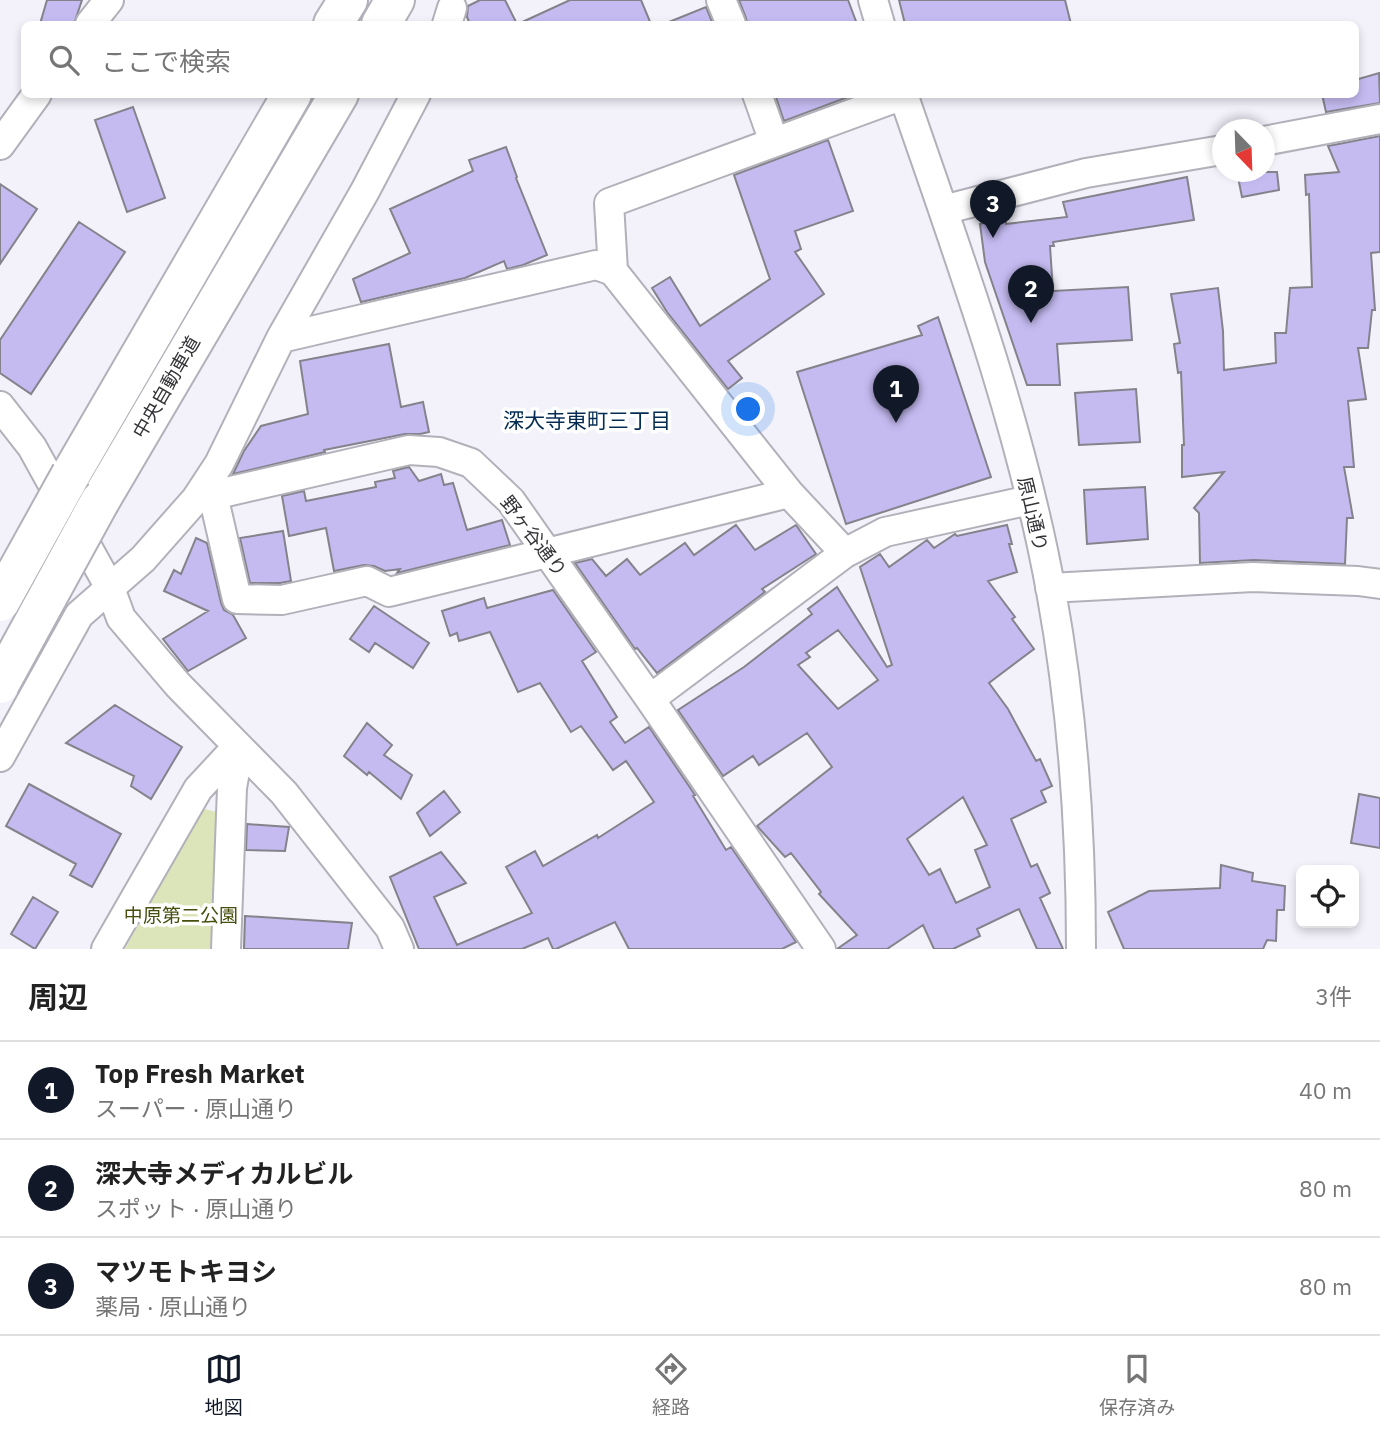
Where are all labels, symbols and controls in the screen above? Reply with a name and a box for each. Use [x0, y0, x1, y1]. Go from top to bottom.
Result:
search box [21, 21, 1359, 98]
icon: search [45, 41, 83, 79]
text: ここで検索 [101, 44, 231, 78]
north arrow [1212, 119, 1275, 182]
pin: 3 [970, 180, 1016, 238]
pin: 2 [1008, 265, 1054, 323]
street label: 中央自動車道 [127, 332, 205, 442]
pin: 1 [873, 365, 919, 423]
your location [731, 392, 765, 426]
district label: 深大寺東町三丁目 [503, 406, 671, 434]
street label: 原山通り [1013, 474, 1053, 554]
street label: 野ヶ谷通り [496, 491, 572, 581]
map controls [1296, 865, 1359, 928]
button: locate [1296, 865, 1359, 928]
park label: 中原第二公園 [124, 903, 238, 927]
text: 周辺 [28, 977, 88, 1016]
text: 3件 [1315, 981, 1352, 1011]
text: Top Fresh Market [95, 1056, 305, 1090]
text: 1 [44, 1075, 58, 1105]
text: 40 m [1299, 1075, 1352, 1105]
text: スーパー · 原山通り [95, 1093, 297, 1123]
text: 深大寺メディカルビル [95, 1156, 353, 1190]
text: 2 [44, 1173, 58, 1203]
text: 80 m [1299, 1173, 1352, 1203]
text: スポット · 原山通り [95, 1193, 297, 1223]
text: マツモトキヨシ [95, 1254, 277, 1288]
text: 3 [44, 1271, 58, 1301]
text: 80 m [1299, 1271, 1352, 1301]
text: 薬局 · 原山通り [95, 1291, 251, 1321]
tab: 地図 [205, 1350, 243, 1419]
tab: 経路 [652, 1350, 690, 1419]
tab: 保存済み [1099, 1350, 1175, 1419]

